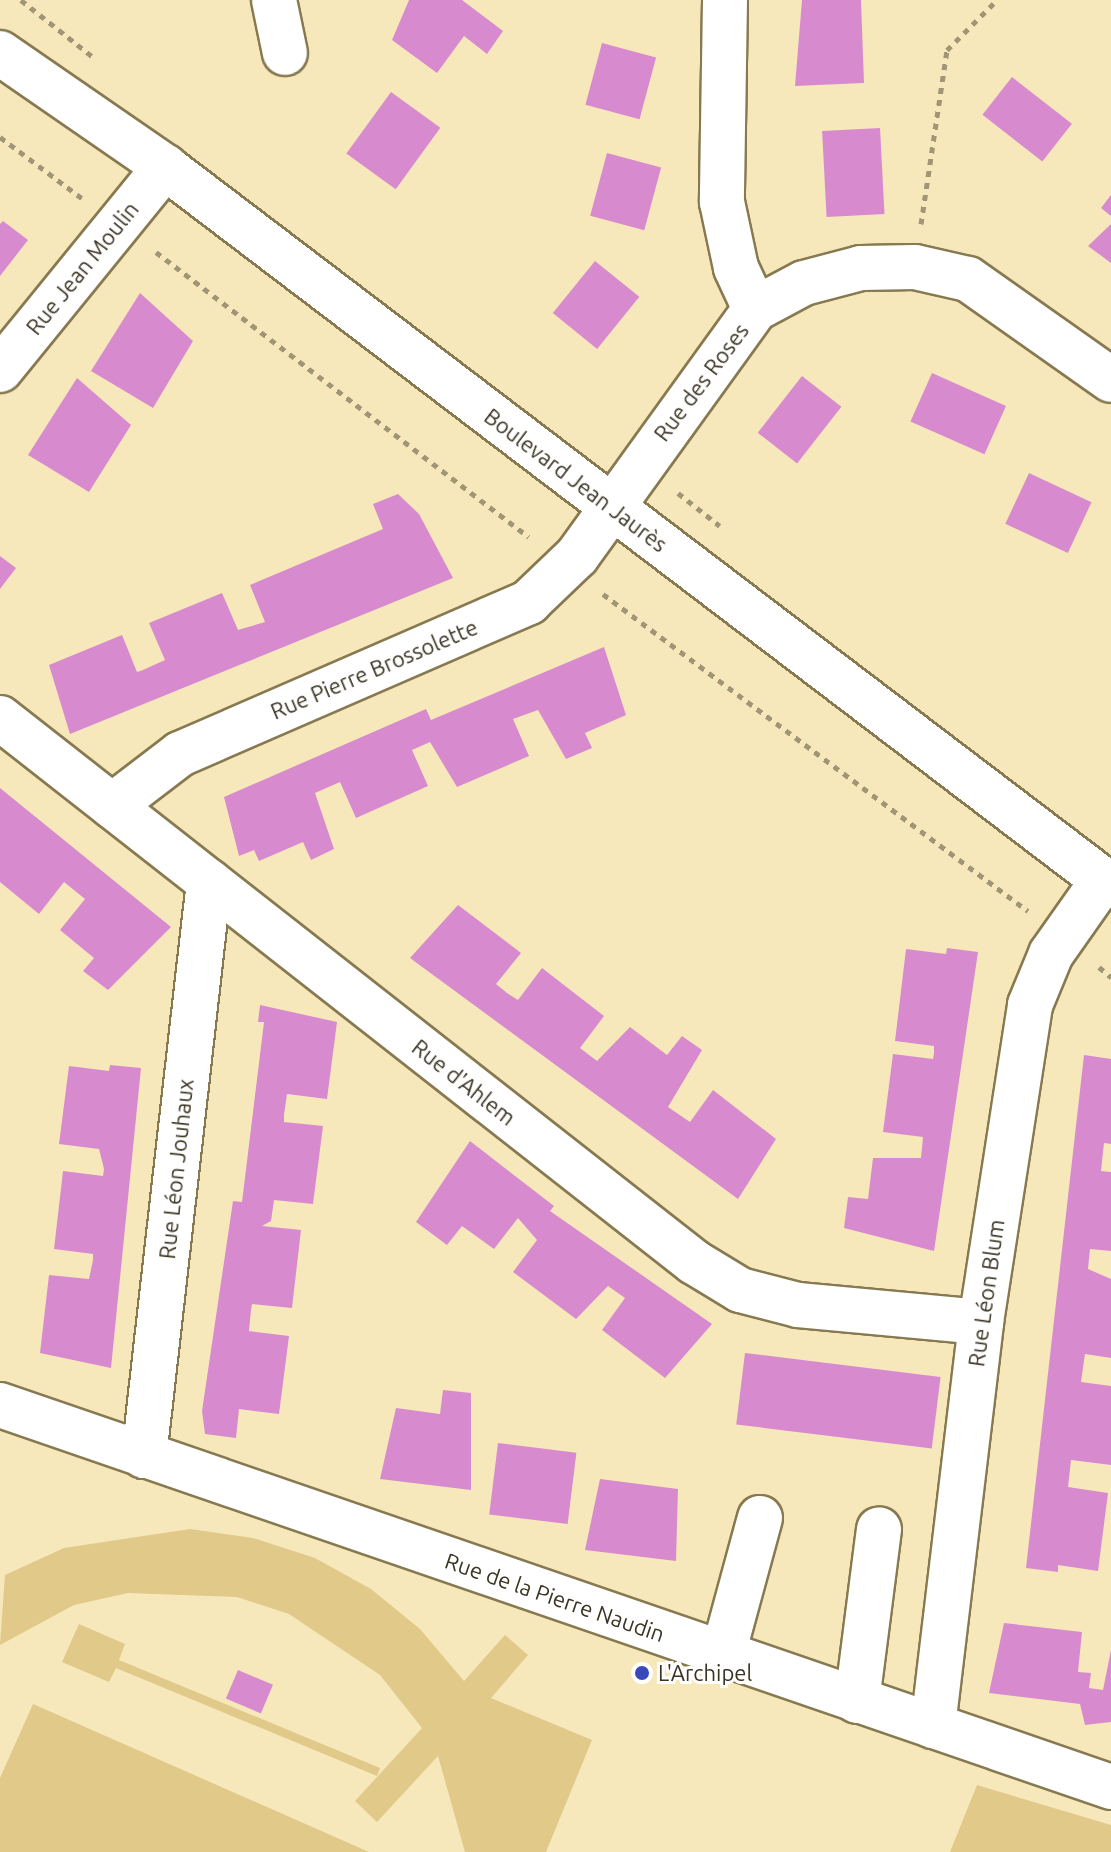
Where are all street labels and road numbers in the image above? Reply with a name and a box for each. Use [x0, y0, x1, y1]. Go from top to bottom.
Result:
street label: Rue Jean Moulin [20, 196, 144, 340]
street label: Rue des Roses [648, 318, 754, 446]
street label: Boulevard Jean Jaurès [479, 403, 673, 557]
street label: Rue Pierre Brossolette [267, 613, 481, 725]
street label: Rue d'Ahlem [407, 1033, 521, 1131]
street label: Rue Léon Jouhaux [153, 1078, 199, 1260]
street label: Rue Léon Blum [963, 1218, 1009, 1368]
street label: Rue de la Pierre Naudin [442, 1547, 668, 1647]

